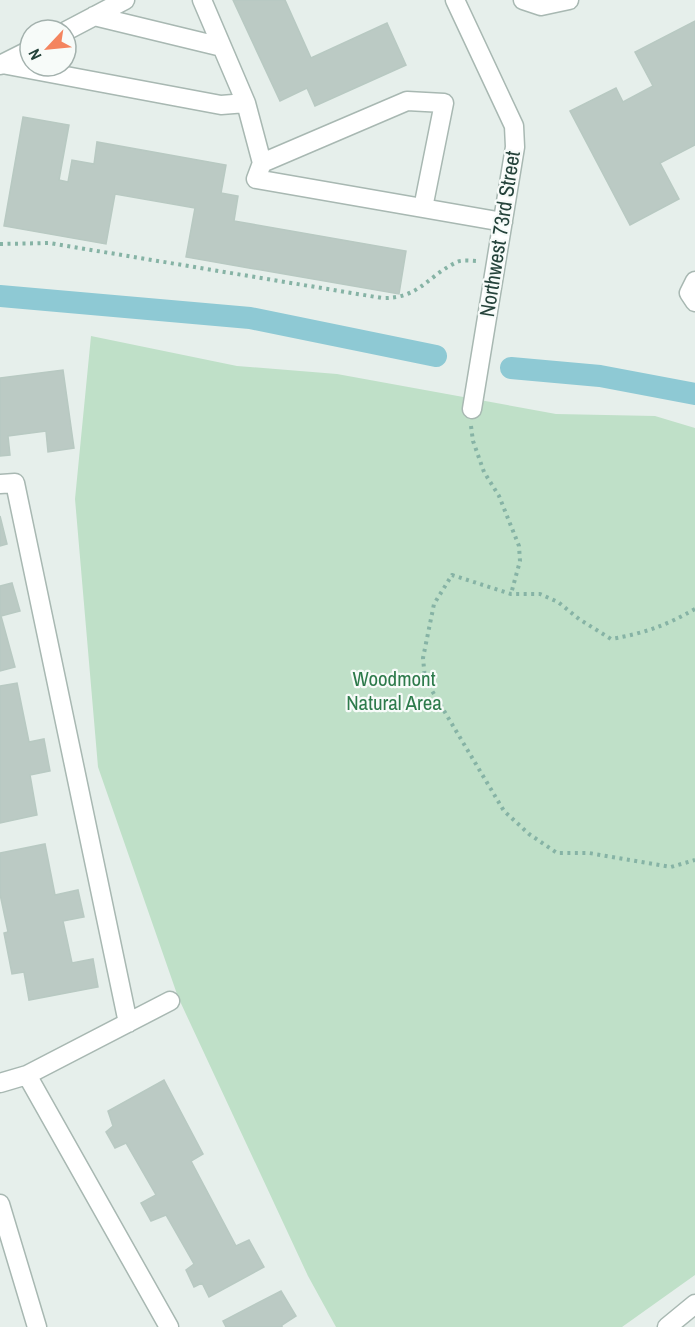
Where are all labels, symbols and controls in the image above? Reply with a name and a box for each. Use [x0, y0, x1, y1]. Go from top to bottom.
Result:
north arrow [18, 18, 78, 78]
text: N [23, 45, 46, 64]
street label: Northwest 73rd Street [472, 149, 527, 319]
park label: Woodmont Natural Area [346, 664, 442, 717]

